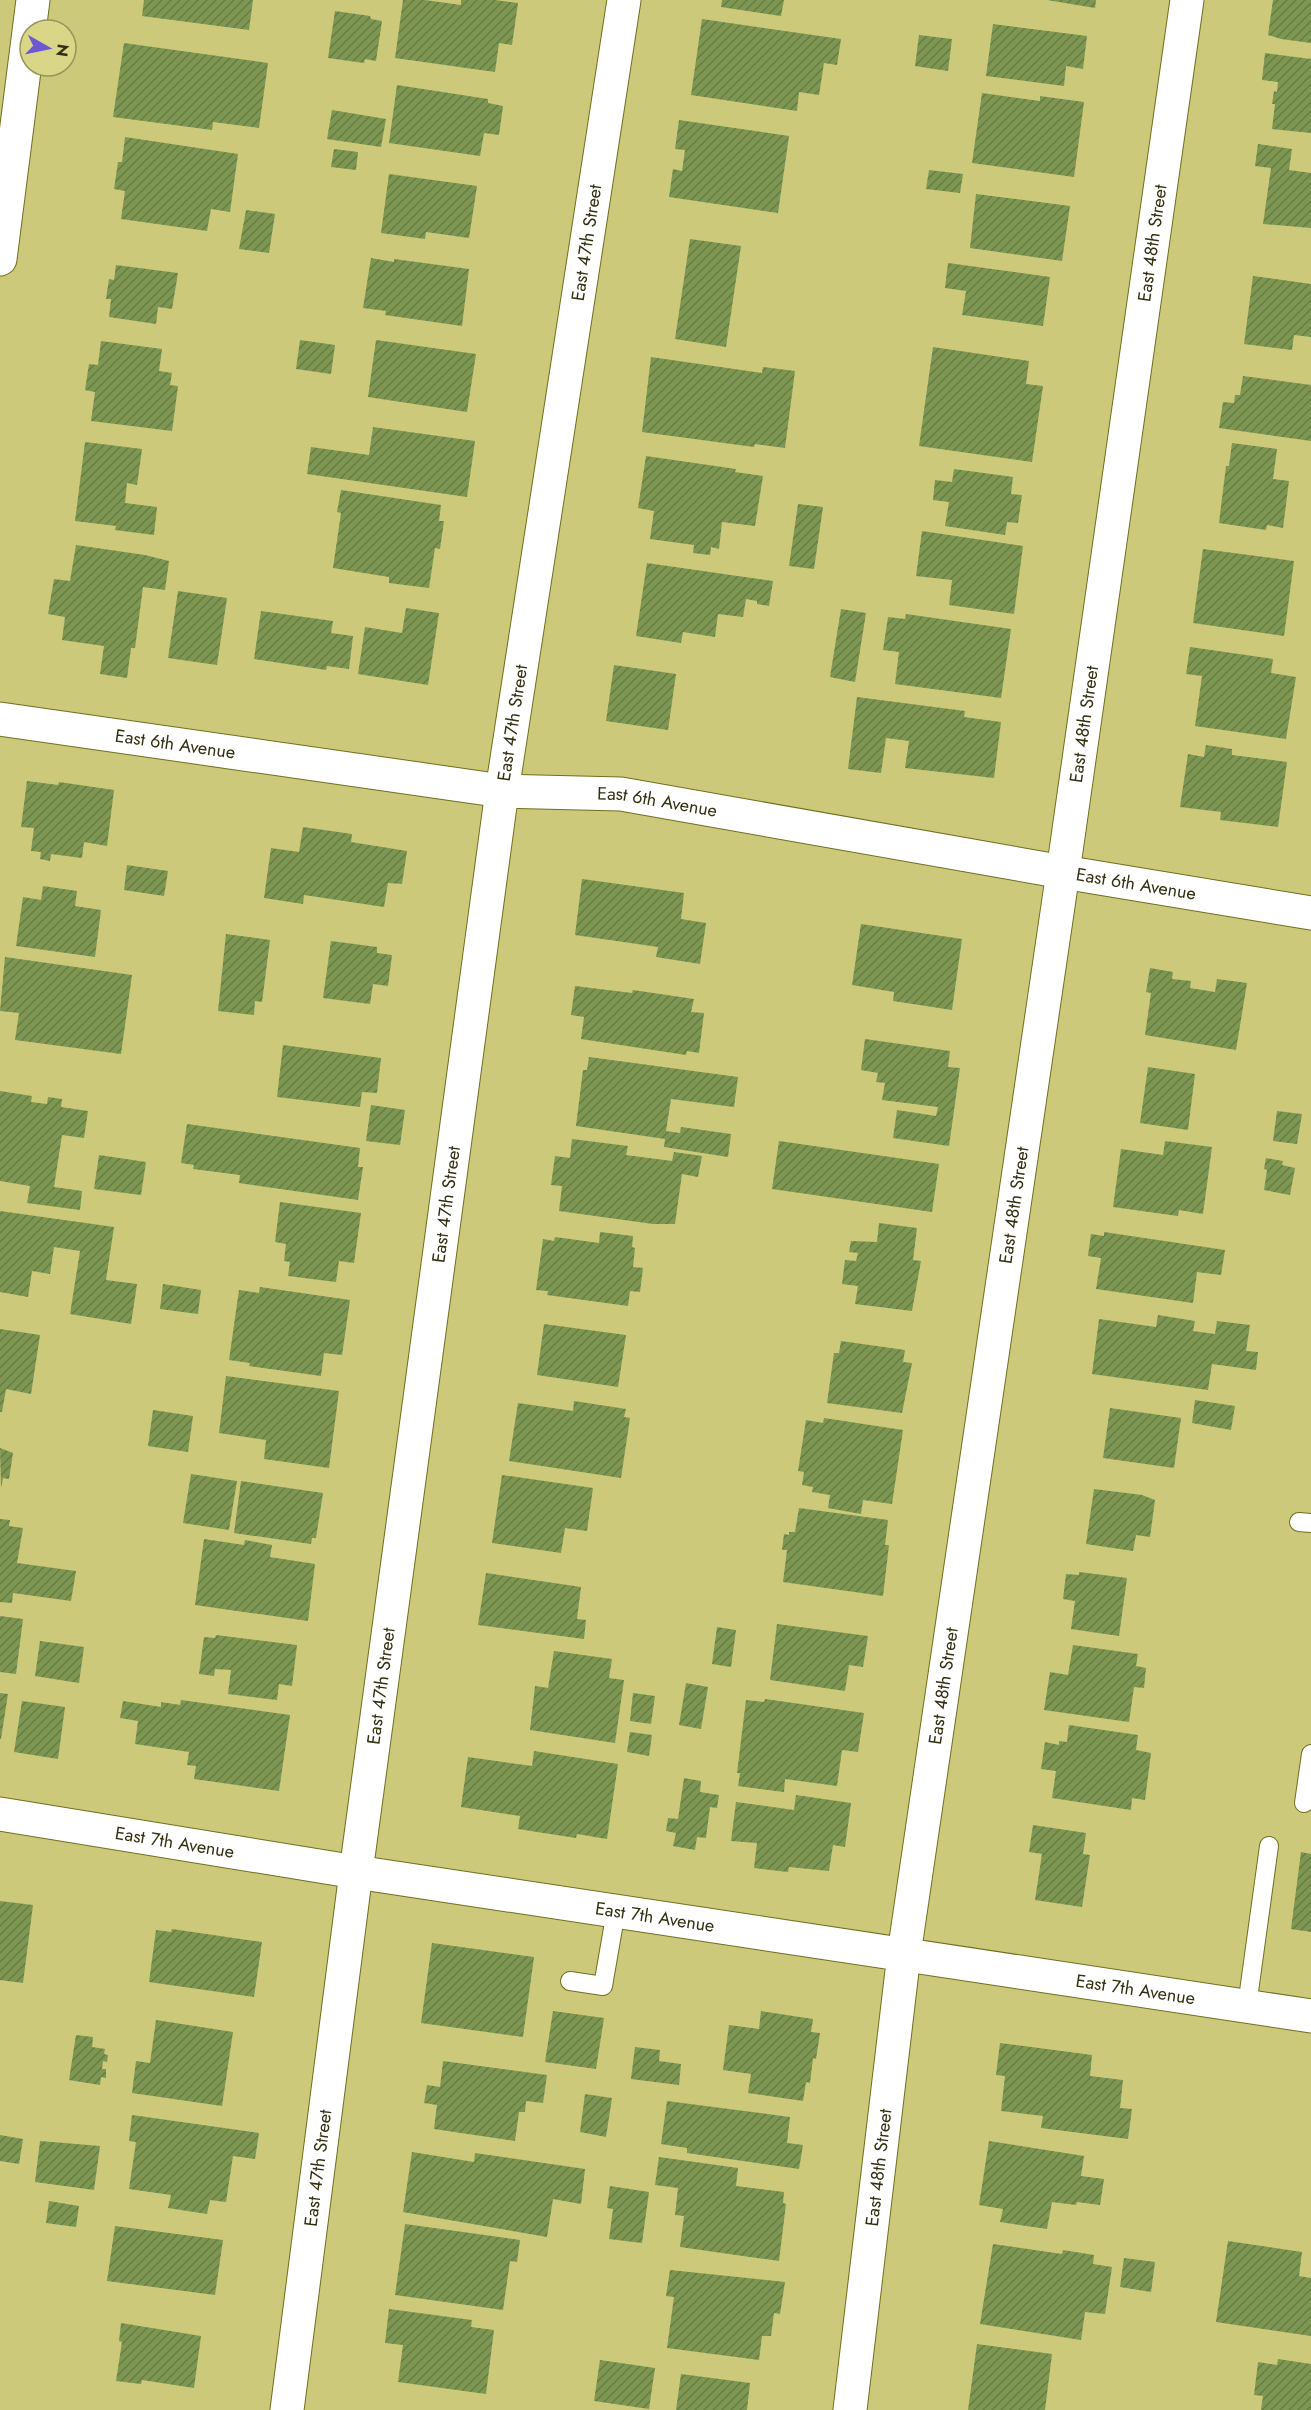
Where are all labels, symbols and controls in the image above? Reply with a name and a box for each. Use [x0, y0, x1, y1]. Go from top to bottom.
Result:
north arrow [18, 18, 78, 78]
text: N [50, 42, 75, 58]
street label: East 47th Street [565, 182, 608, 303]
street label: East 48th Street [1131, 182, 1174, 303]
street label: East 47th Street [491, 662, 534, 783]
street label: East 48th Street [1063, 663, 1105, 785]
street label: East 6th Avenue [113, 723, 237, 766]
street label: East 6th Avenue [597, 780, 719, 824]
street label: East 6th Avenue [1074, 861, 1198, 907]
street label: East 47th Street [425, 1144, 467, 1265]
street label: East 48th Street [993, 1144, 1036, 1266]
street label: East 47th Street [360, 1625, 402, 1746]
street label: East 48th Street [922, 1625, 965, 1746]
street label: East 7th Avenue [113, 1820, 236, 1865]
street label: East 7th Avenue [593, 1895, 716, 1939]
street label: East 7th Avenue [1074, 1968, 1197, 2011]
street label: East 47th Street [298, 2107, 339, 2228]
street label: East 48th Street [859, 2107, 899, 2228]

